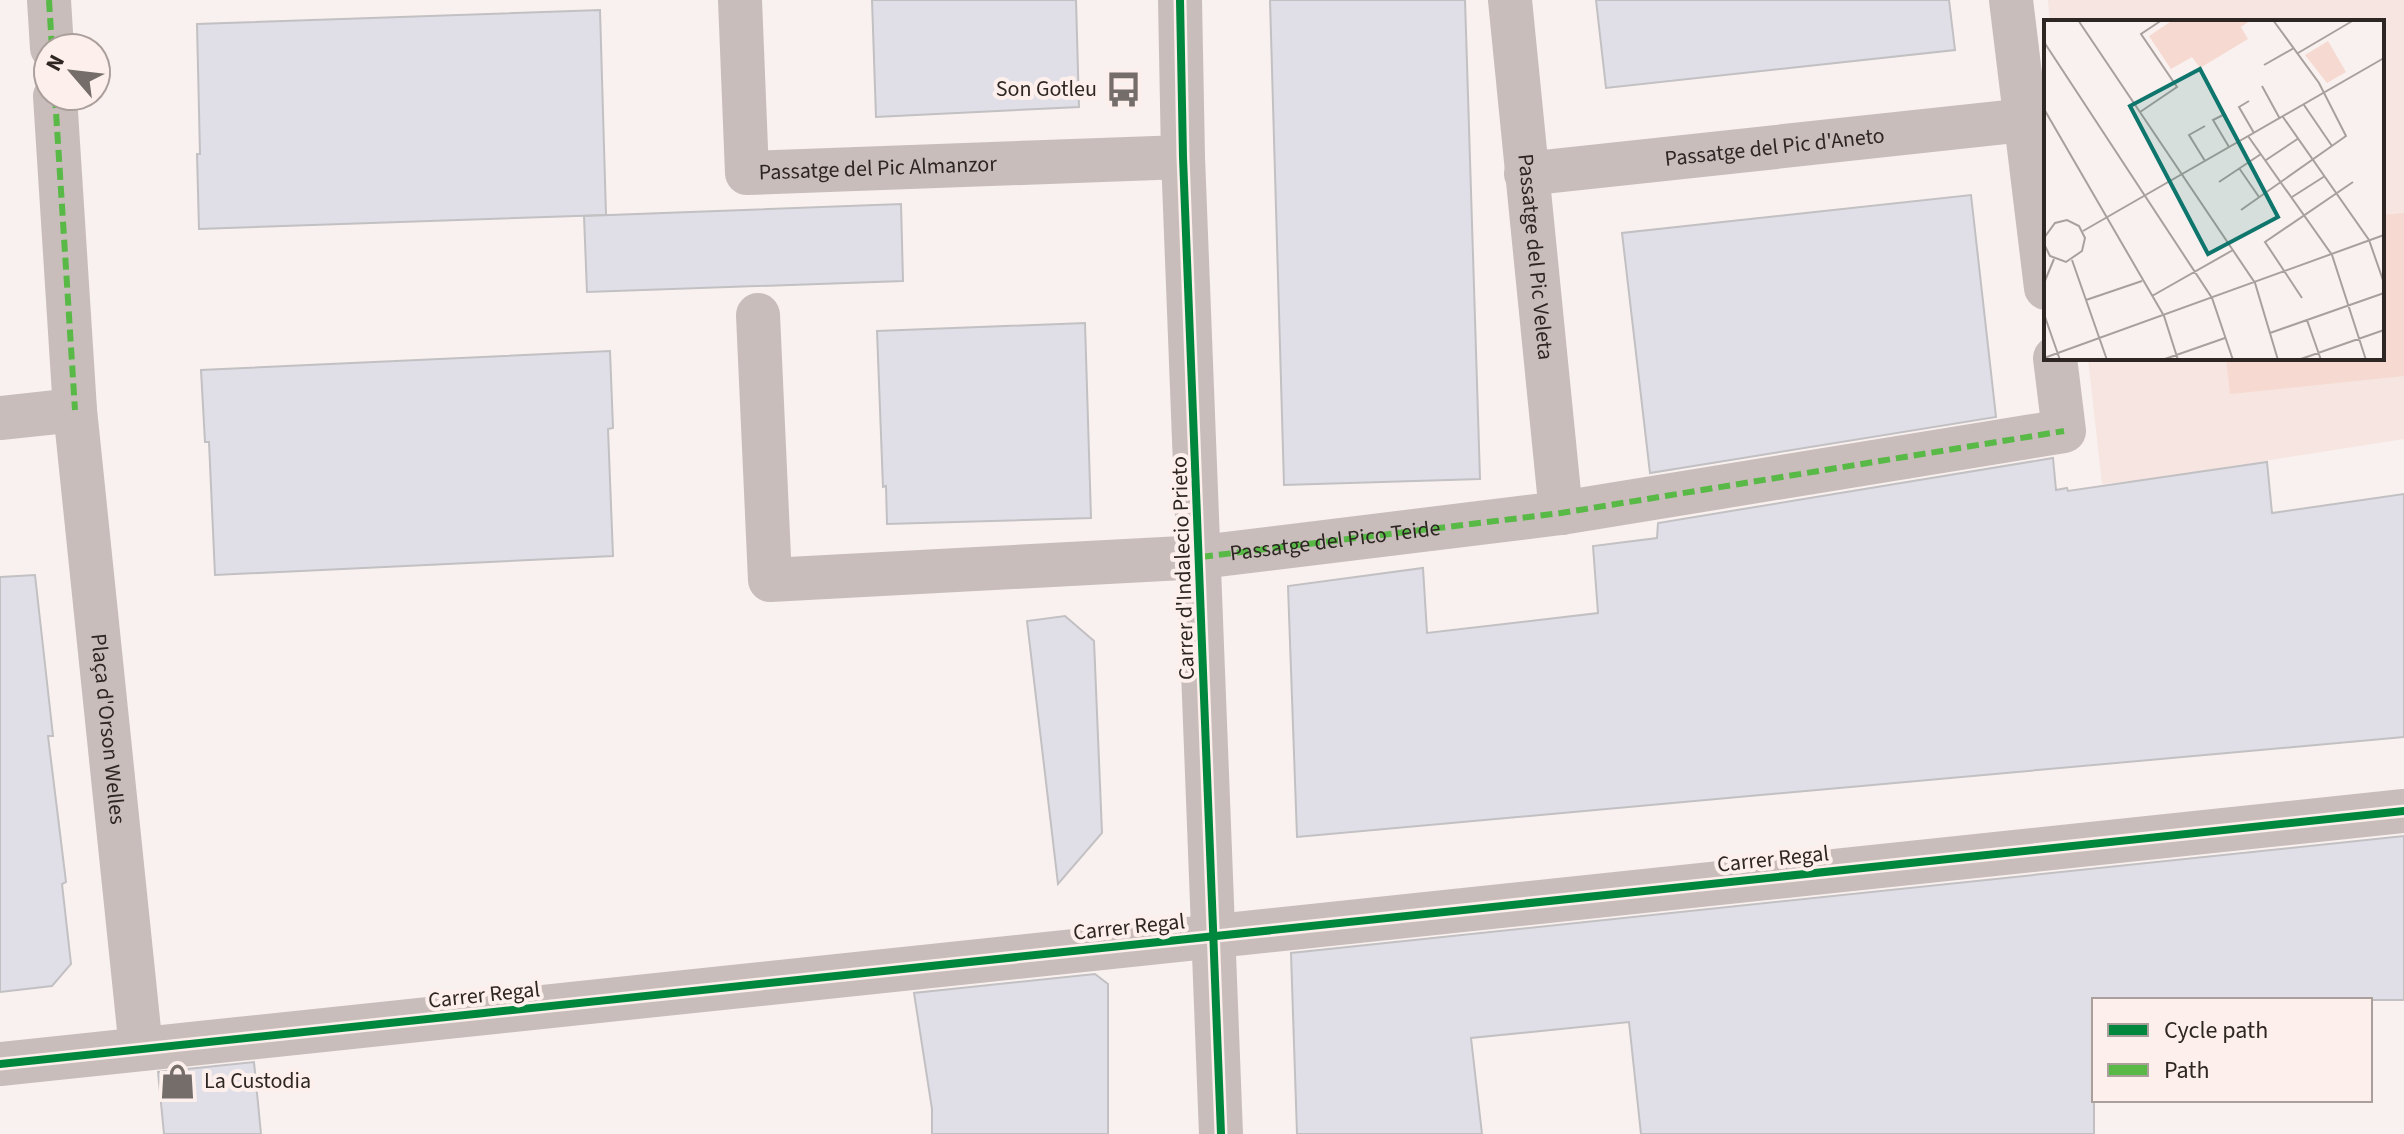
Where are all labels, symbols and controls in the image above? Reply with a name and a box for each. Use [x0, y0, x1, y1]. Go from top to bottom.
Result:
inset map [2044, 20, 2384, 360]
north arrow [32, 32, 112, 112]
text: N [38, 49, 73, 77]
bus stop icon: Son Gotleu [1104, 70, 1142, 108]
place label: Son Gotleu [996, 73, 1097, 105]
street label: Passatge del Pic d'Aneto [1663, 119, 1886, 175]
street label: Passatge del Pic Almanzor [758, 148, 998, 189]
street label: Passatge del Pic Veleta [1509, 152, 1562, 361]
street label: Carrer d'Indalecio Prieto [1163, 456, 1203, 680]
street label: Passatge del Pico Teide [1228, 512, 1442, 569]
street label: Plaça d'Orson Welles [82, 632, 134, 826]
street label: Carrer Regal [1716, 837, 1830, 881]
street label: Carrer Regal [1072, 905, 1186, 949]
street label: Carrer Regal [427, 973, 541, 1017]
legend [2092, 998, 2372, 1102]
text: Cycle path [2164, 1013, 2268, 1048]
text: Path [2164, 1053, 2210, 1088]
shop icon: La Custodia [159, 1062, 197, 1100]
place label: La Custodia [204, 1065, 311, 1097]

